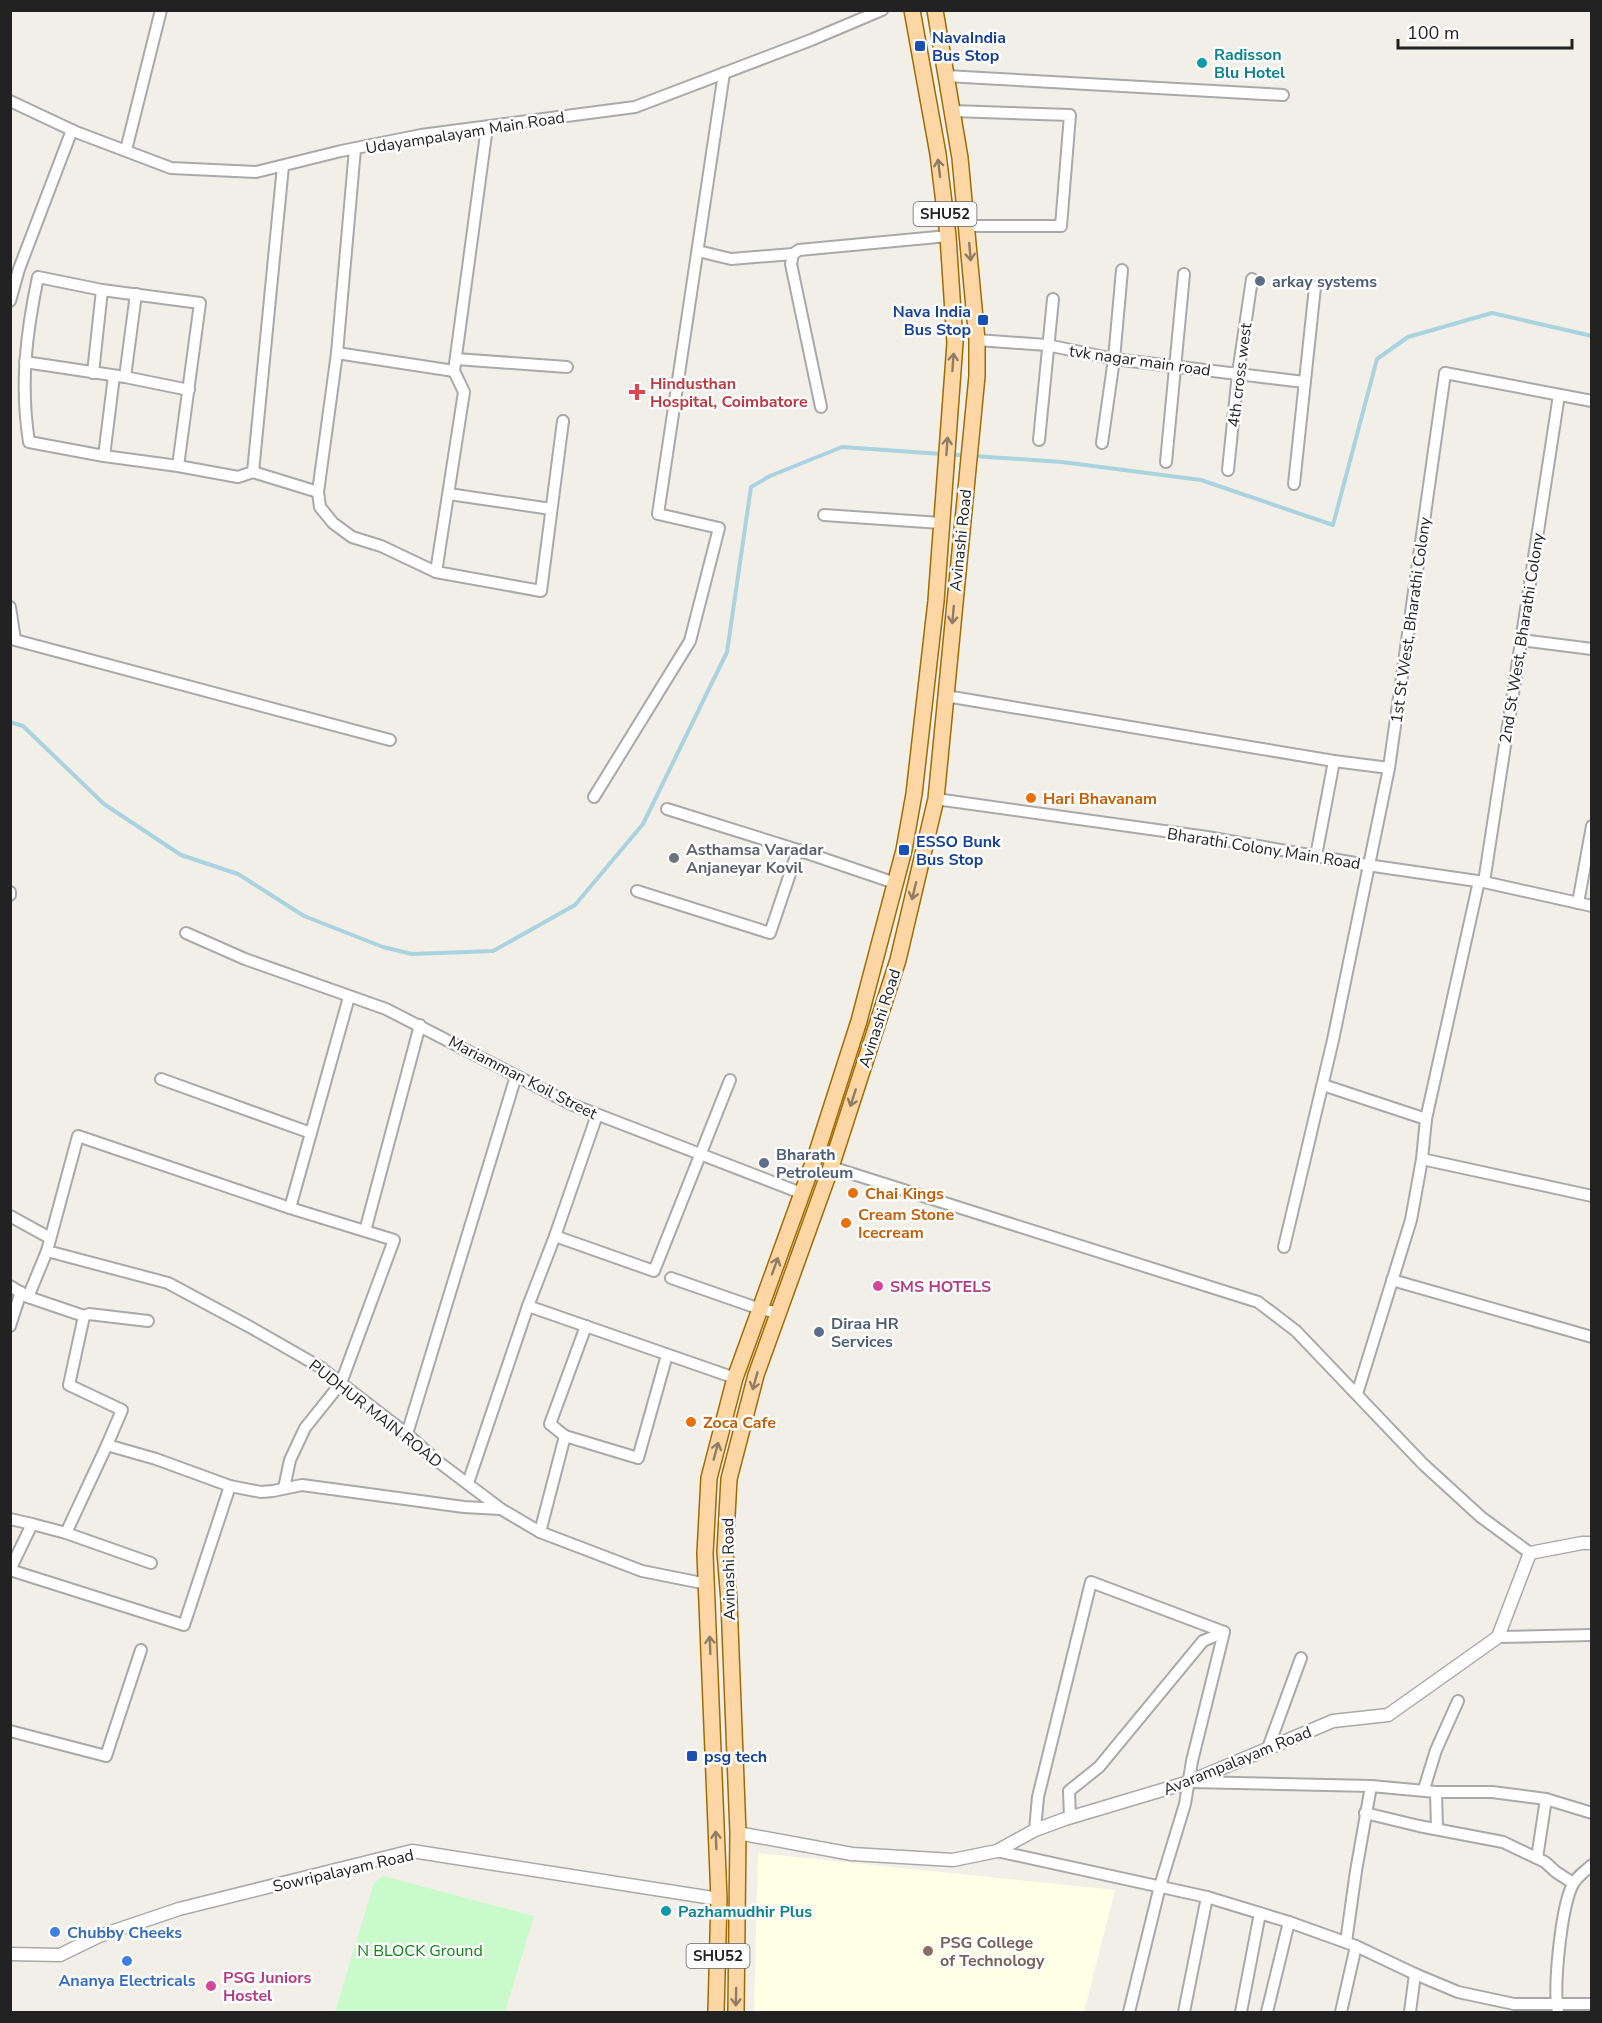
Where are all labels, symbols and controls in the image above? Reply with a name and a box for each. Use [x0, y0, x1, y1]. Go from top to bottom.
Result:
scale bar [1398, 12, 1572, 50]
text: 100 m [1407, 21, 1459, 45]
place label: NavaIndia Bus Stop [932, 27, 1006, 67]
marker: NavaIndia Bus Stop [913, 39, 927, 53]
place label: Radisson Blu Hotel [1214, 44, 1285, 84]
marker: Radisson Blu Hotel [1195, 56, 1209, 70]
street label: Udayampalayam Main Road [364, 106, 566, 160]
one-way arrow [934, 158, 945, 178]
road number: SHU52 [914, 202, 976, 226]
one-way arrow [964, 242, 975, 261]
place label: arkay systems [1272, 271, 1377, 293]
marker: arkay systems [1253, 274, 1267, 288]
place label: Nava India Bus Stop [893, 301, 971, 341]
marker: Nava India Bus Stop [976, 313, 990, 327]
street label: 4th cross west [1223, 321, 1257, 429]
street label: tvk nagar main road [1068, 340, 1212, 382]
one-way arrow [948, 353, 959, 372]
place label: Hindusthan Hospital, Coimbatore [650, 373, 808, 413]
marker: Hindusthan Hospital, Coimbatore [628, 383, 646, 401]
one-way arrow [942, 437, 953, 457]
street label: Avinashi Road [945, 488, 977, 592]
street label: 1st St West, Bharathi Colony [1386, 515, 1436, 725]
street label: 2nd St West, Bharathi Colony [1494, 531, 1550, 745]
one-way arrow [947, 605, 958, 625]
place label: Hari Bhavanam [1043, 788, 1157, 810]
marker: Hari Bhavanam [1024, 791, 1038, 805]
street label: Bharathi Colony Main Road [1166, 823, 1362, 875]
place label: ESSO Bunk Bus Stop [916, 831, 1001, 871]
place label: Asthamsa Varadar Anjaneyar Kovil [686, 839, 824, 879]
marker: ESSO Bunk Bus Stop [897, 843, 911, 857]
marker: Asthamsa Varadar Anjaneyar Kovil [667, 851, 681, 865]
one-way arrow [907, 881, 919, 900]
street label: Avinashi Road [854, 966, 906, 1071]
street label: Mariamman Koil Street [444, 1031, 601, 1125]
one-way arrow [847, 1088, 858, 1107]
place label: Bharath Petroleum [776, 1144, 853, 1184]
marker: Bharath Petroleum [757, 1156, 771, 1170]
place label: Chai Kings [865, 1183, 944, 1205]
marker: Chai Kings [846, 1186, 860, 1200]
place label: Cream Stone Icecream [858, 1204, 954, 1244]
marker: Cream Stone Icecream [839, 1216, 853, 1230]
one-way arrow [771, 1257, 782, 1276]
place label: SMS HOTELS [890, 1276, 991, 1298]
marker: SMS HOTELS [871, 1279, 885, 1293]
place label: Diraa HR Services [831, 1313, 899, 1353]
marker: Diraa HR Services [812, 1325, 826, 1339]
street label: PUDHUR MAIN ROAD [304, 1355, 447, 1473]
one-way arrow [749, 1372, 760, 1391]
place label: Zoca Cafe [703, 1412, 776, 1434]
marker: Zoca Cafe [684, 1415, 698, 1429]
one-way arrow [711, 1442, 722, 1461]
street label: Avinashi Road [717, 1517, 741, 1620]
one-way arrow [704, 1636, 715, 1656]
street label: Avarampalayam Road [1160, 1721, 1315, 1801]
place label: psg tech [704, 1746, 767, 1768]
marker: psg tech [685, 1749, 699, 1763]
one-way arrow [711, 1831, 722, 1851]
street label: Sowripalayam Road [271, 1844, 416, 1898]
place label: Pazhamudhir Plus [678, 1901, 812, 1923]
marker: Pazhamudhir Plus [659, 1904, 673, 1918]
place label: Chubby Cheeks [67, 1922, 182, 1944]
marker: Chubby Cheeks [48, 1925, 62, 1939]
place label: PSG College of Technology [940, 1932, 1045, 1972]
park label: N BLOCK Ground [357, 1940, 483, 1962]
road number: SHU52 [686, 1944, 750, 1968]
marker: PSG College of Technology [921, 1944, 935, 1958]
marker: Ananya Electricals [120, 1954, 134, 1968]
place label: PSG Juniors Hostel [223, 1967, 311, 2007]
place label: Ananya Electricals [58, 1970, 196, 1992]
marker: PSG Juniors Hostel [204, 1979, 218, 1993]
one-way arrow [731, 1986, 742, 2006]

